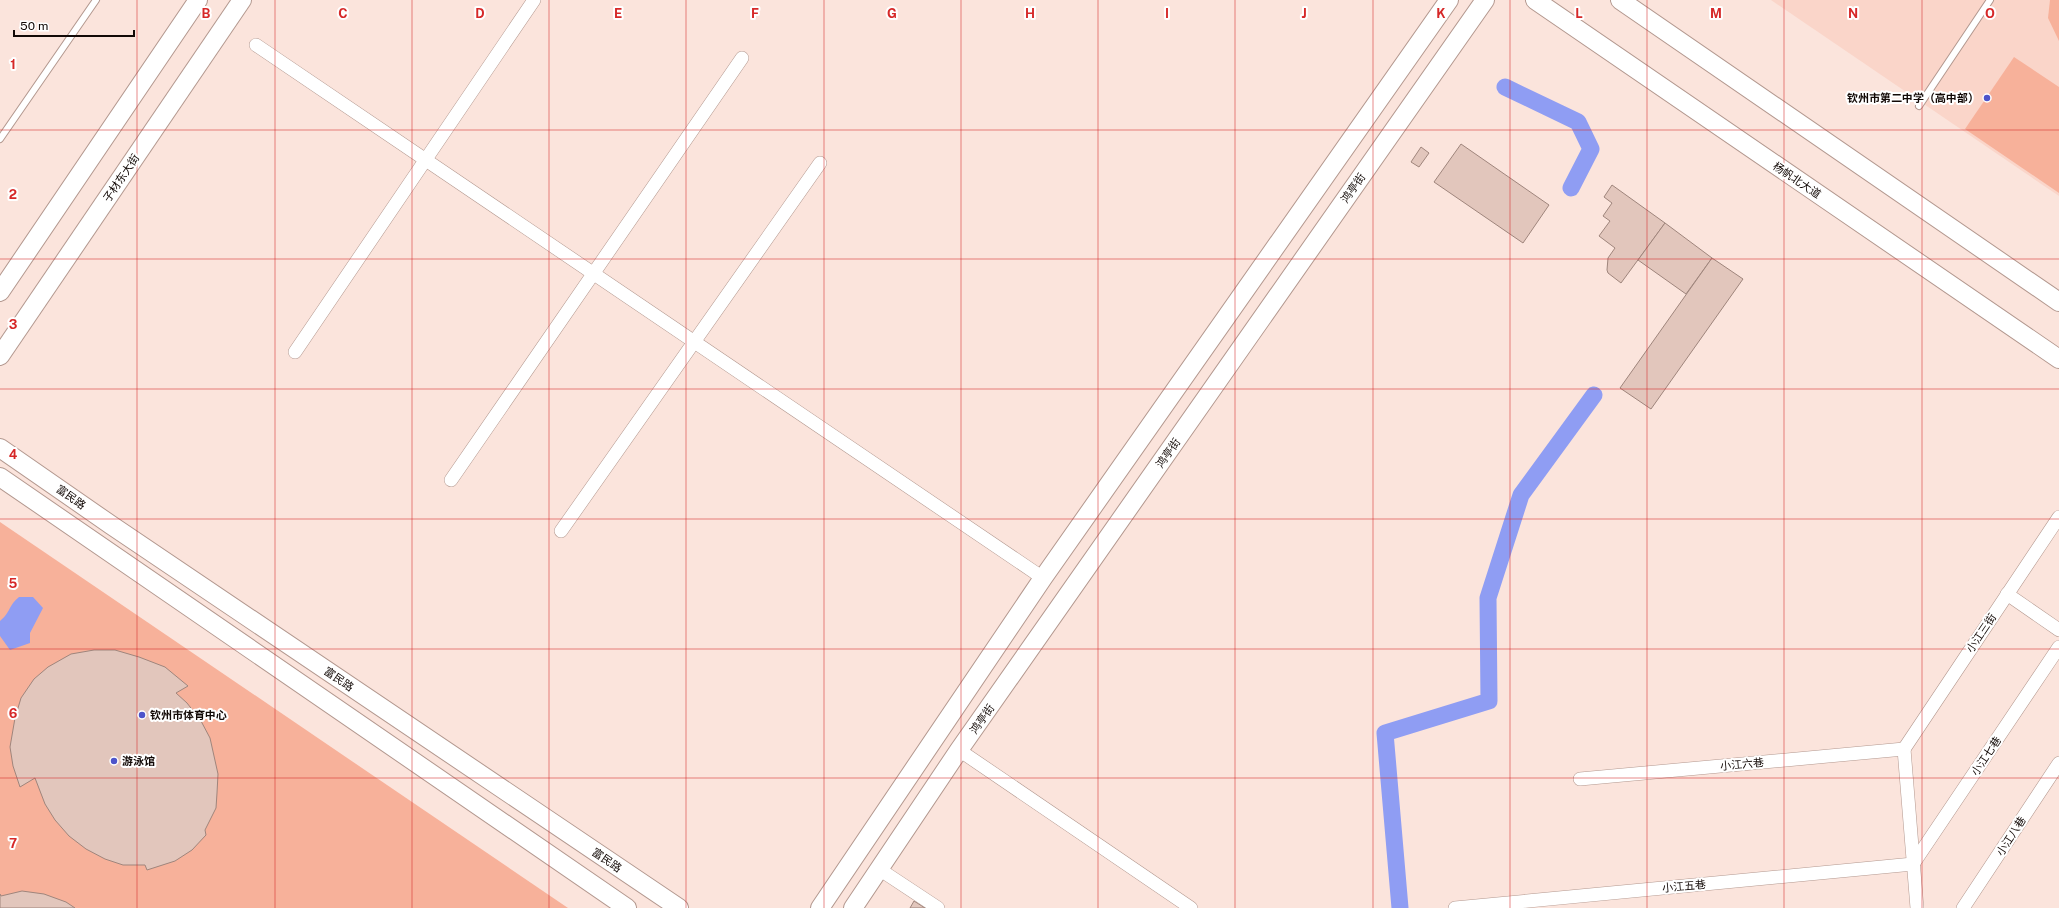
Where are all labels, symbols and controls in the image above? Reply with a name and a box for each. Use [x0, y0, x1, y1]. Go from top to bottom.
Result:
text: B [202, 6, 211, 21]
text: C [338, 6, 348, 21]
text: D [475, 6, 485, 21]
text: E [614, 6, 622, 21]
text: F [751, 6, 759, 21]
text: G [887, 6, 897, 21]
text: H [1025, 6, 1035, 21]
text: I [1165, 6, 1169, 21]
text: J [1301, 6, 1307, 21]
text: K [1436, 6, 1446, 21]
text: L [1575, 6, 1583, 21]
text: M [1710, 6, 1722, 21]
text: N [1848, 6, 1858, 21]
text: O [1985, 6, 1995, 21]
scale bar [14, 12, 134, 38]
text: 50 m [20, 19, 48, 33]
text: 1 [10, 57, 16, 72]
place label: 钦州市第二中学（高中部） [1847, 92, 1979, 104]
marker: 钦州市第二中学（高中部） [1982, 93, 1992, 103]
street label: 子材东大街 [101, 152, 141, 204]
street label: 杨帆北大道 [1771, 160, 1823, 200]
street label: 鸿亭街 [1339, 171, 1367, 205]
text: 2 [9, 187, 17, 202]
text: 3 [9, 317, 18, 332]
street label: 鸿亭街 [1154, 436, 1182, 470]
text: 4 [9, 447, 18, 462]
street label: 富民路 [54, 483, 88, 511]
text: 5 [9, 576, 18, 591]
street label: 小江三街 [1964, 611, 1998, 655]
street label: 富民路 [322, 665, 356, 693]
street label: 鸿亭街 [968, 702, 996, 736]
text: 6 [9, 706, 18, 721]
place label: 钦州市体育中心 [150, 709, 227, 721]
marker: 钦州市体育中心 [137, 710, 147, 720]
street label: 小江七巷 [1969, 734, 2003, 778]
place label: 游泳馆 [122, 755, 155, 767]
marker: 游泳馆 [109, 756, 119, 766]
street label: 小江六巷 [1720, 756, 1764, 772]
street label: 小江八巷 [1994, 814, 2028, 858]
text: 7 [9, 836, 17, 851]
street label: 富民路 [590, 846, 624, 874]
street label: 小江五巷 [1662, 878, 1706, 894]

